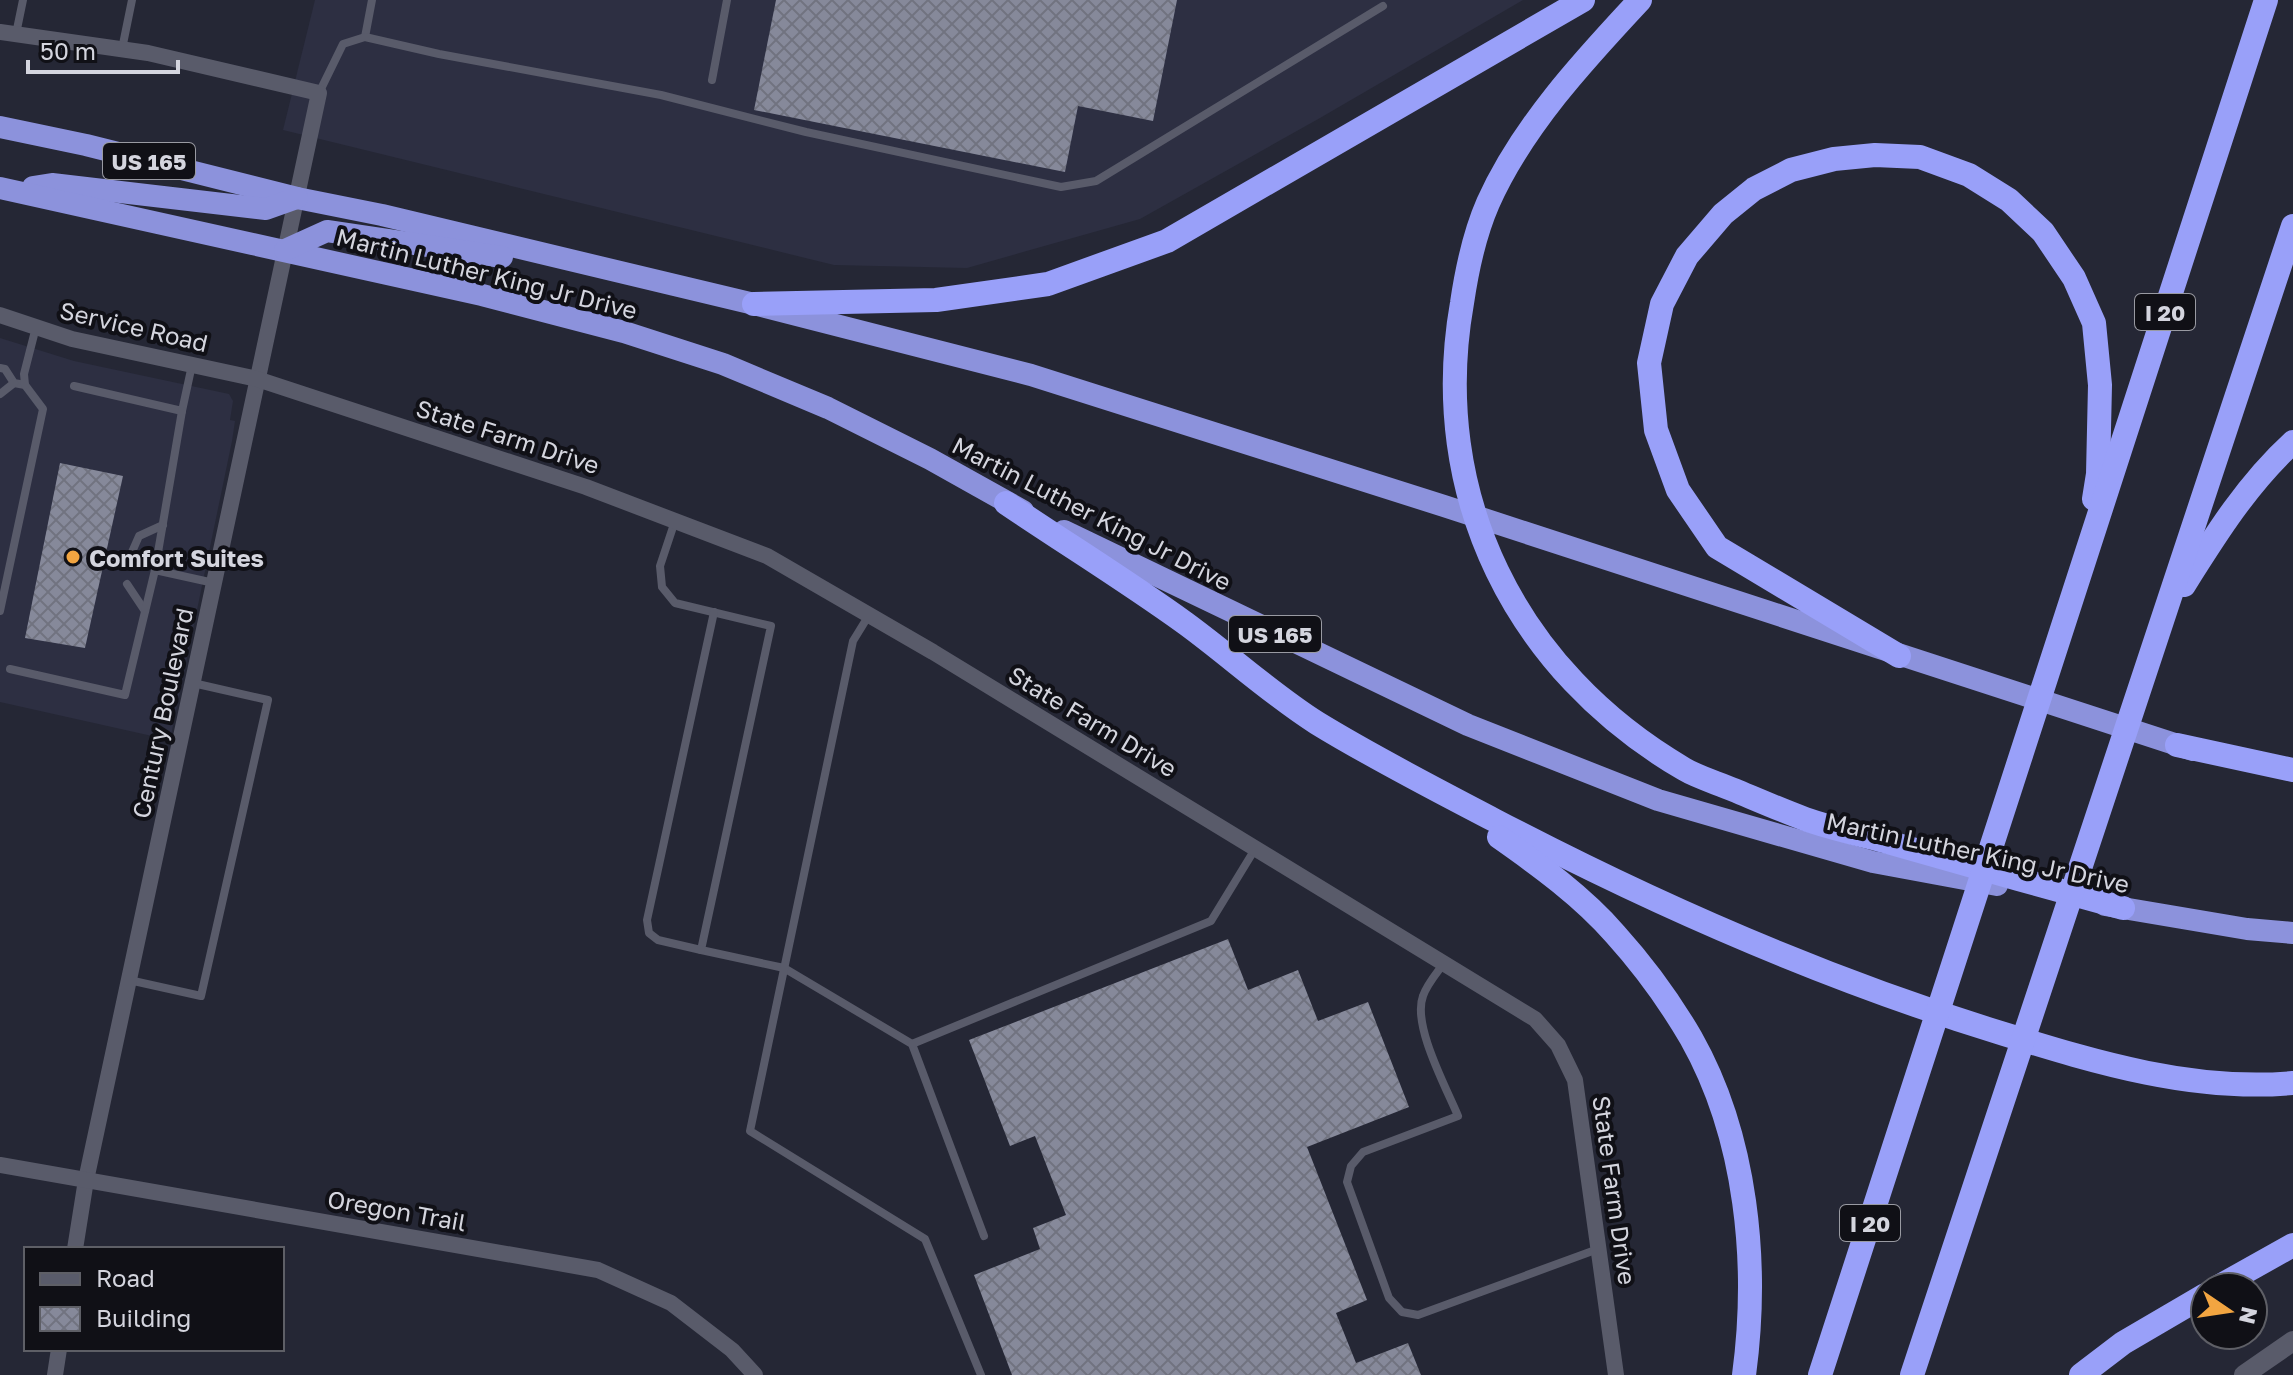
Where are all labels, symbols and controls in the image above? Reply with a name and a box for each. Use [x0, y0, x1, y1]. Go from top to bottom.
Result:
scale bar [28, 24, 178, 74]
text: 50 m [40, 36, 96, 65]
road number: US 165 [103, 143, 195, 179]
street label: Martin Luther King Jr Drive [334, 222, 640, 324]
road number: I 20 [2135, 294, 2195, 330]
street label: Service Road [57, 295, 211, 357]
street label: State Farm Drive [413, 393, 603, 479]
street label: Martin Luther King Jr Drive [948, 430, 1236, 596]
place label: Comfort Suites [89, 543, 264, 572]
marker: Comfort Suites [64, 548, 82, 566]
street label: Century Boulevard [126, 605, 198, 821]
road number: US 165 [1229, 616, 1321, 652]
street label: State Farm Drive [1004, 659, 1182, 783]
street label: Martin Luther King Jr Drive [1824, 806, 2132, 898]
street label: State Farm Drive [1587, 1094, 1643, 1286]
street label: Oregon Trail [325, 1184, 469, 1236]
road number: I 20 [1840, 1205, 1900, 1241]
legend [24, 1247, 284, 1351]
text: Road [96, 1263, 155, 1292]
north arrow [2189, 1271, 2269, 1351]
text: Building [96, 1303, 191, 1332]
text: N [2234, 1304, 2264, 1327]

